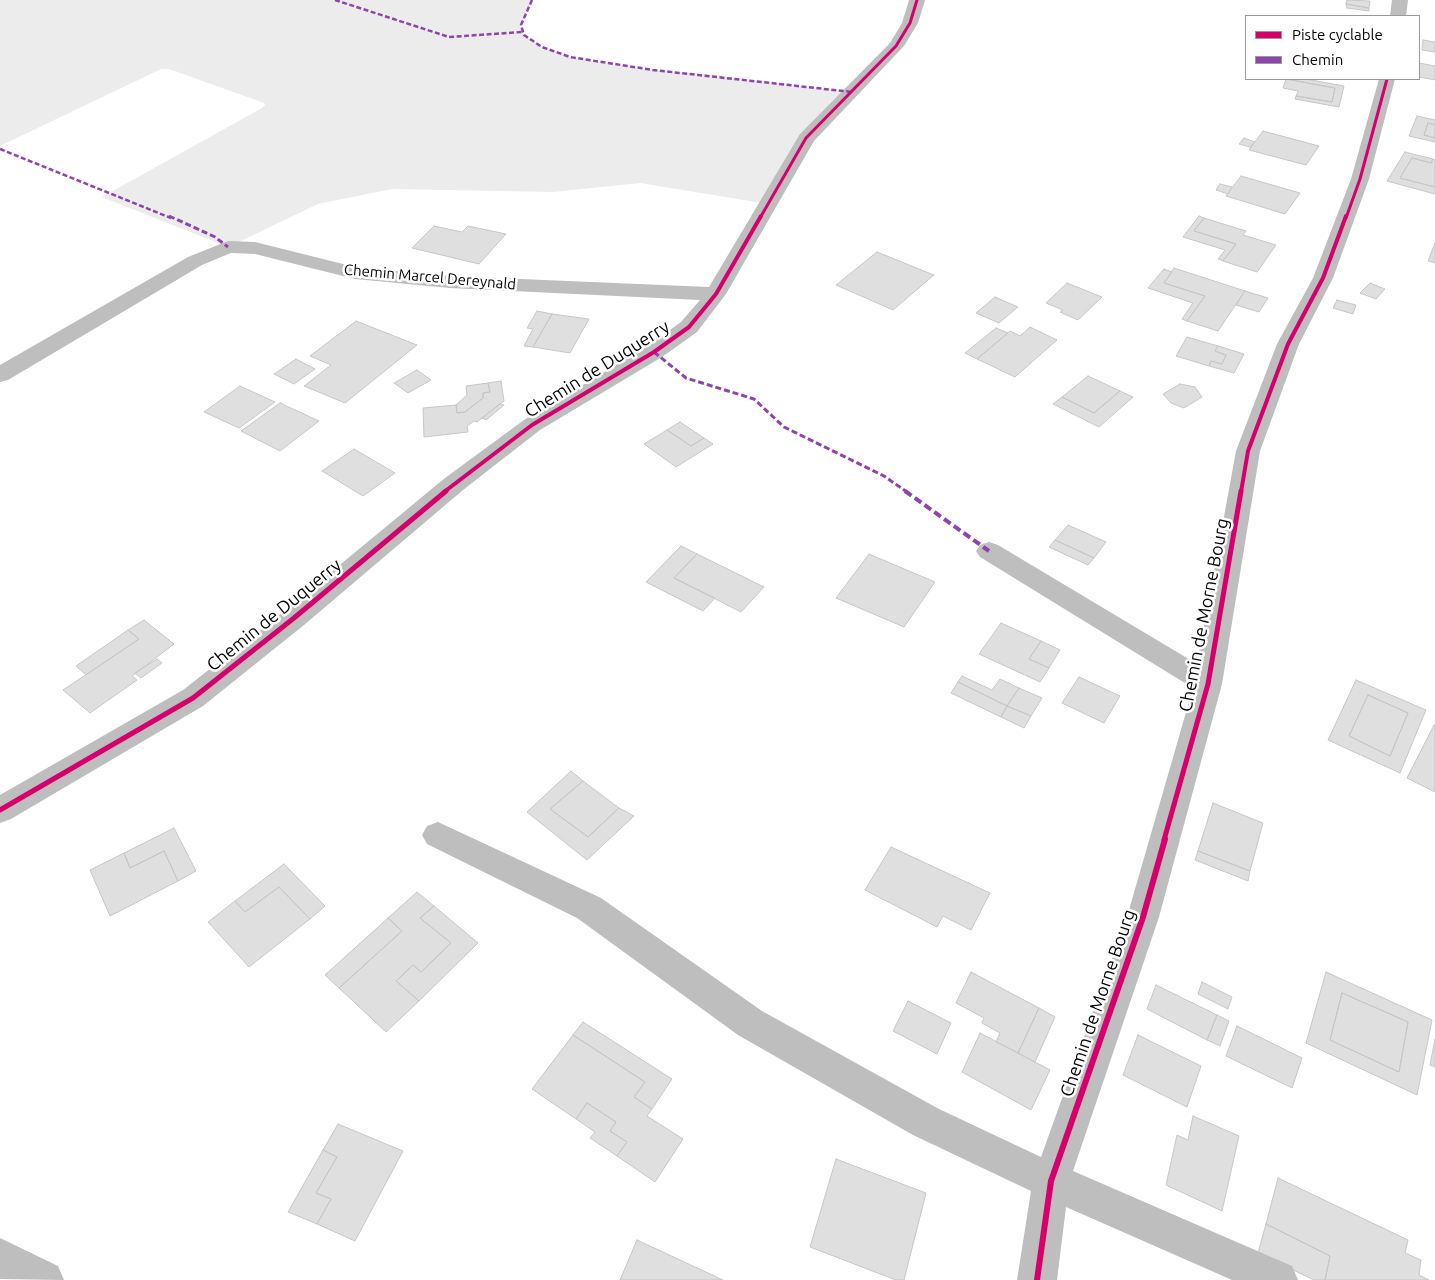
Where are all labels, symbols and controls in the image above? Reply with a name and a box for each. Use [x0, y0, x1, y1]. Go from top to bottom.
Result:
legend [1245, 15, 1420, 80]
text: Piste cyclable [1292, 26, 1383, 43]
text: Chemin [1292, 51, 1343, 68]
street label: Chemin Marcel Dereynald [343, 261, 517, 293]
street label: Chemin de Duquerry [521, 316, 673, 422]
street label: Chemin de Morne Bourg [1175, 516, 1233, 714]
street label: Chemin de Duquerry [202, 554, 346, 676]
street label: Chemin de Morne Bourg [1056, 906, 1140, 1100]

